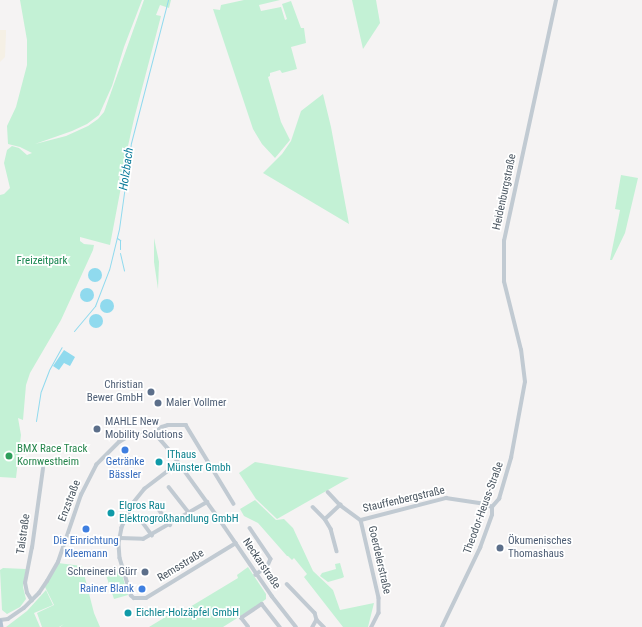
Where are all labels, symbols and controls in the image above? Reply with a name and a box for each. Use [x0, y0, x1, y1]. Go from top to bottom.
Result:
water label: Holzbach [117, 147, 137, 191]
street label: Heidenburgstraße [490, 153, 520, 231]
park label: Freizeitpark [17, 254, 67, 268]
place label: Christian Bewer GmbH [87, 379, 143, 405]
marker: Christian Bewer GmbH [146, 387, 156, 397]
place label: Maler Vollmer [166, 396, 226, 410]
marker: Maler Vollmer [153, 398, 163, 408]
place label: MAHLE New Mobility Solutions [105, 416, 183, 442]
marker: MAHLE New Mobility Solutions [92, 424, 102, 434]
place label: BMX Race Track Kornwestheim [17, 443, 88, 469]
marker: Getränke Bässler [120, 445, 130, 455]
place label: IThaus Münster Gmbh [167, 449, 231, 475]
marker: BMX Race Track Kornwestheim [4, 451, 14, 461]
place label: Getränke Bässler [106, 456, 144, 482]
marker: IThaus Münster Gmbh [154, 457, 164, 467]
street label: Theodor-Heuss-Straße [461, 460, 507, 556]
street label: Enzstraße [56, 478, 84, 524]
street label: Stauffenbergstraße [362, 484, 446, 516]
place label: Elgros Rau Elektrogroßhandlung GmbH [119, 500, 239, 526]
marker: Elgros Rau Elektrogroßhandlung GmbH [106, 508, 116, 518]
street label: Talstraße [15, 513, 33, 555]
marker: Die Einrichtung Kleemann [81, 524, 91, 534]
street label: Goerdelerstraße [365, 525, 393, 595]
place label: Die Einrichtung Kleemann [53, 535, 119, 561]
place label: Ökumenisches Thomashaus [508, 535, 572, 561]
street label: Neckarstraße [239, 536, 283, 592]
marker: Ökumenisches Thomashaus [495, 543, 505, 553]
street label: Remsstraße [155, 547, 207, 585]
place label: Schreinerei Gürr [68, 565, 137, 579]
marker: Schreinerei Gürr [140, 567, 150, 577]
place label: Rainer Blank [80, 582, 134, 596]
marker: Rainer Blank [137, 584, 147, 594]
place label: Eichler-Holzäpfel GmbH [136, 606, 239, 620]
marker: Eichler-Holzäpfel GmbH [123, 608, 133, 618]

